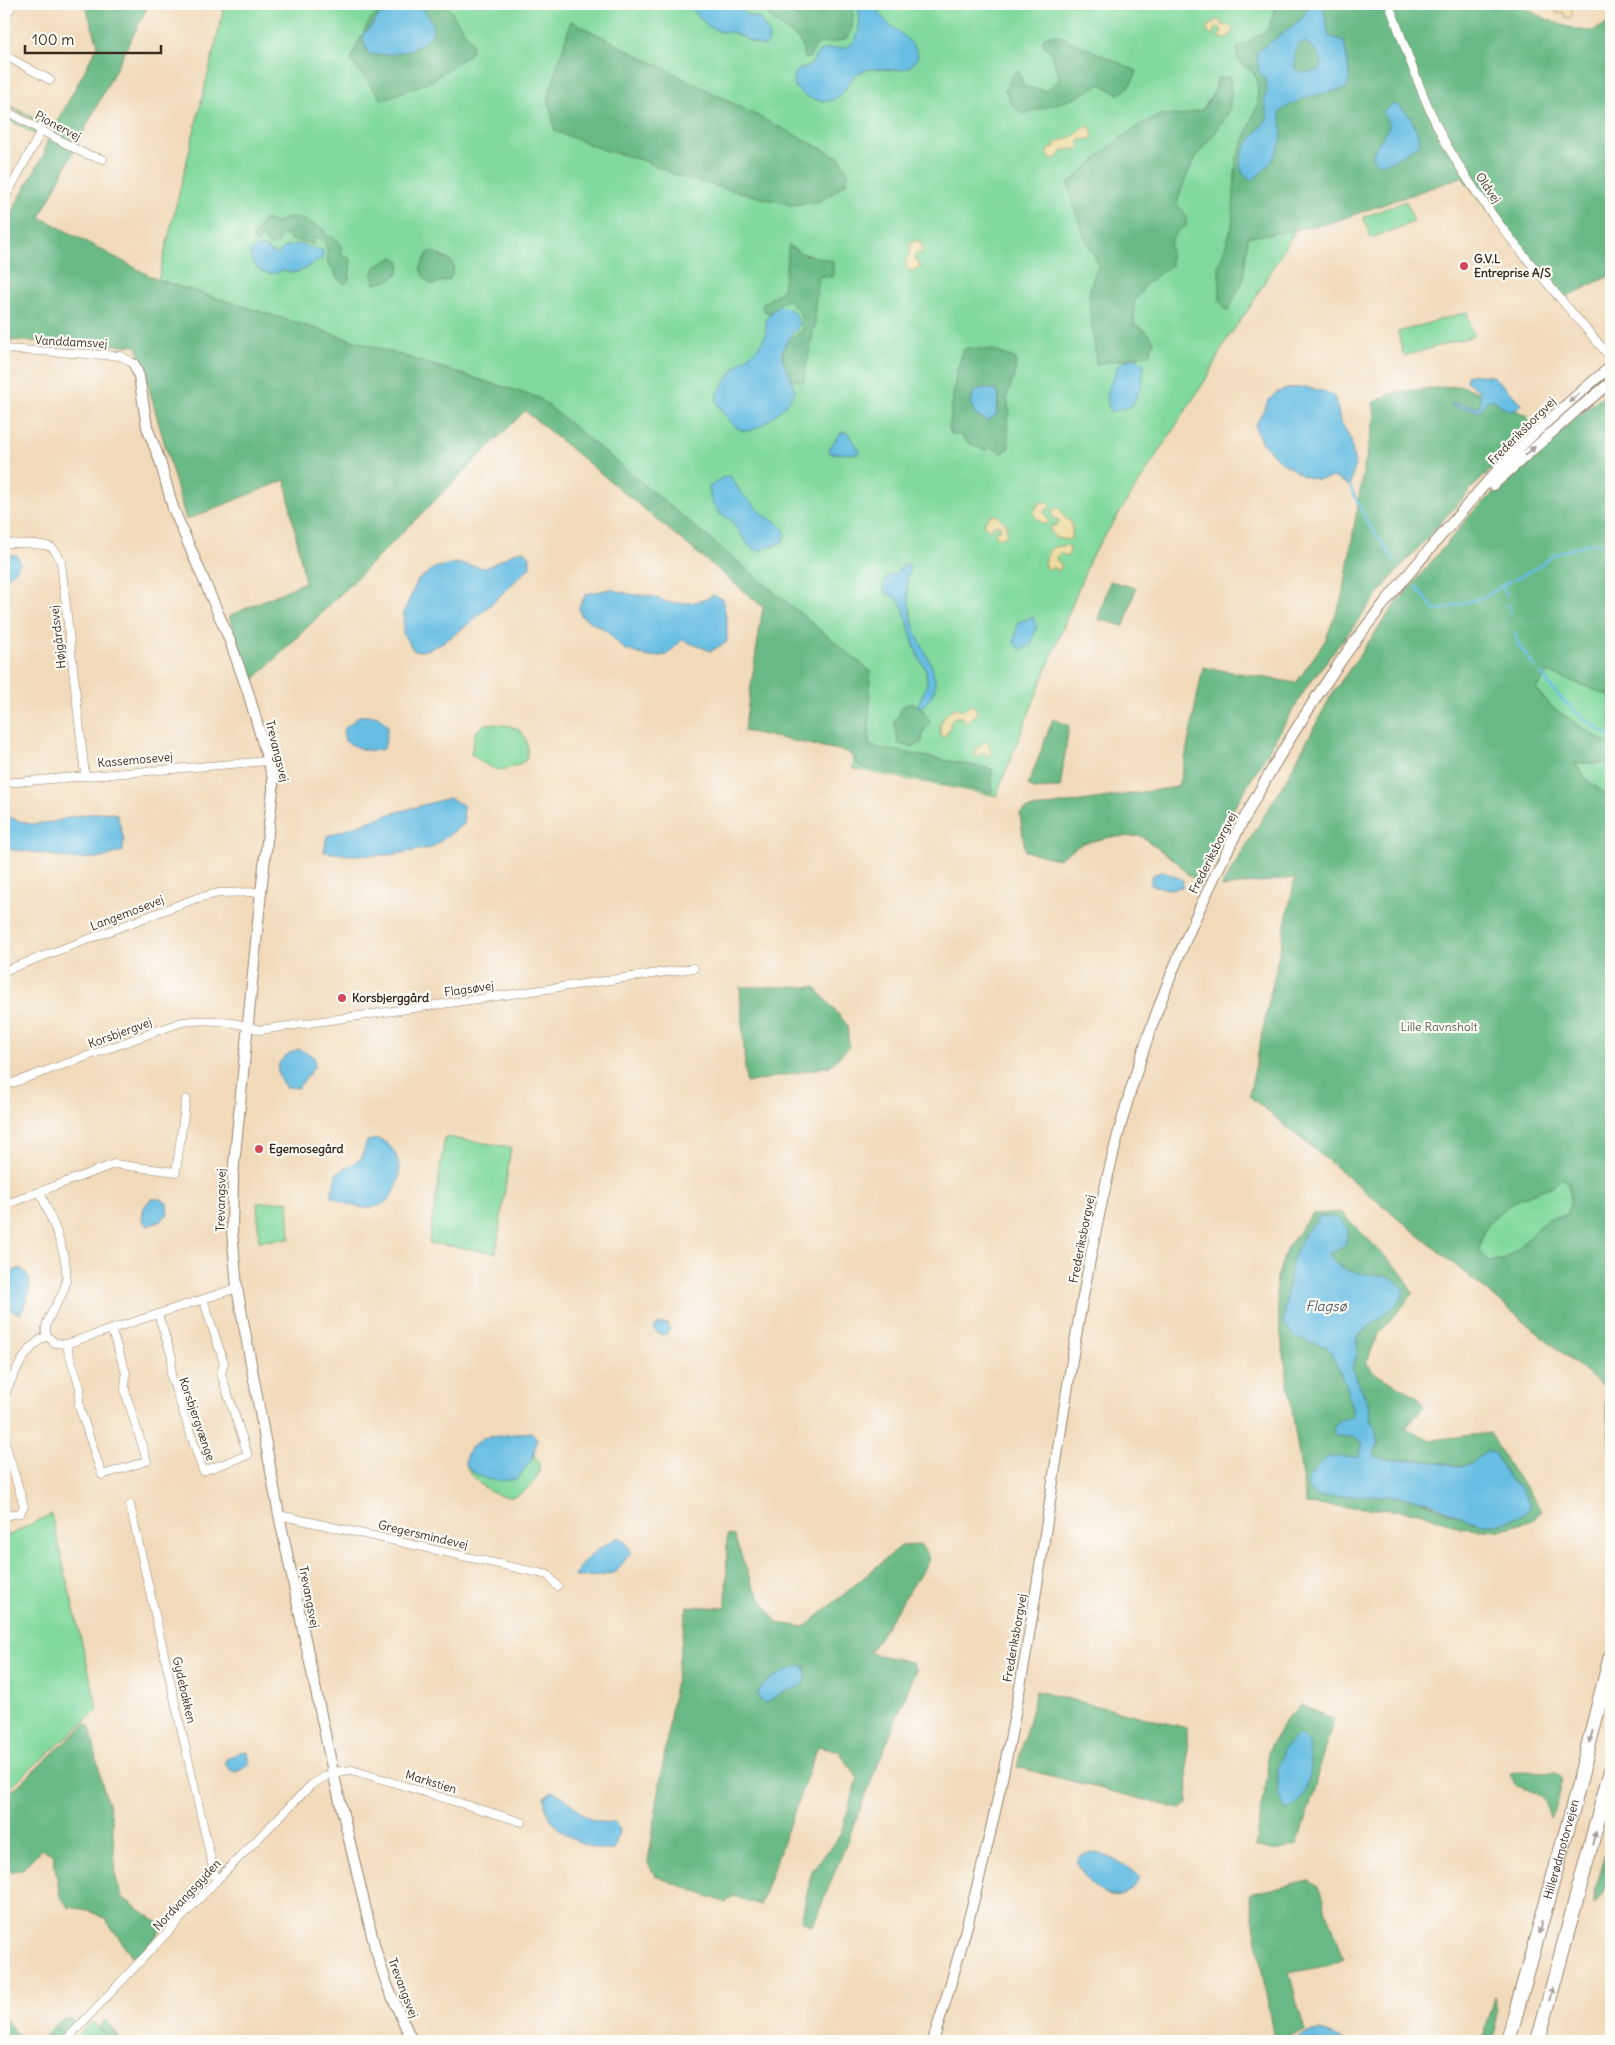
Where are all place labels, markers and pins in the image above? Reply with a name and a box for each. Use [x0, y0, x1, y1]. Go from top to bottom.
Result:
place label: G.V.L Entreprise A/S [1474, 251, 1551, 281]
marker: G.V.L Entreprise A/S [1458, 260, 1470, 272]
place label: Korsbjerggård [352, 990, 429, 1006]
marker: Korsbjerggård [336, 992, 348, 1004]
place label: Egemosegård [269, 1141, 344, 1157]
marker: Egemosegård [253, 1143, 265, 1155]

